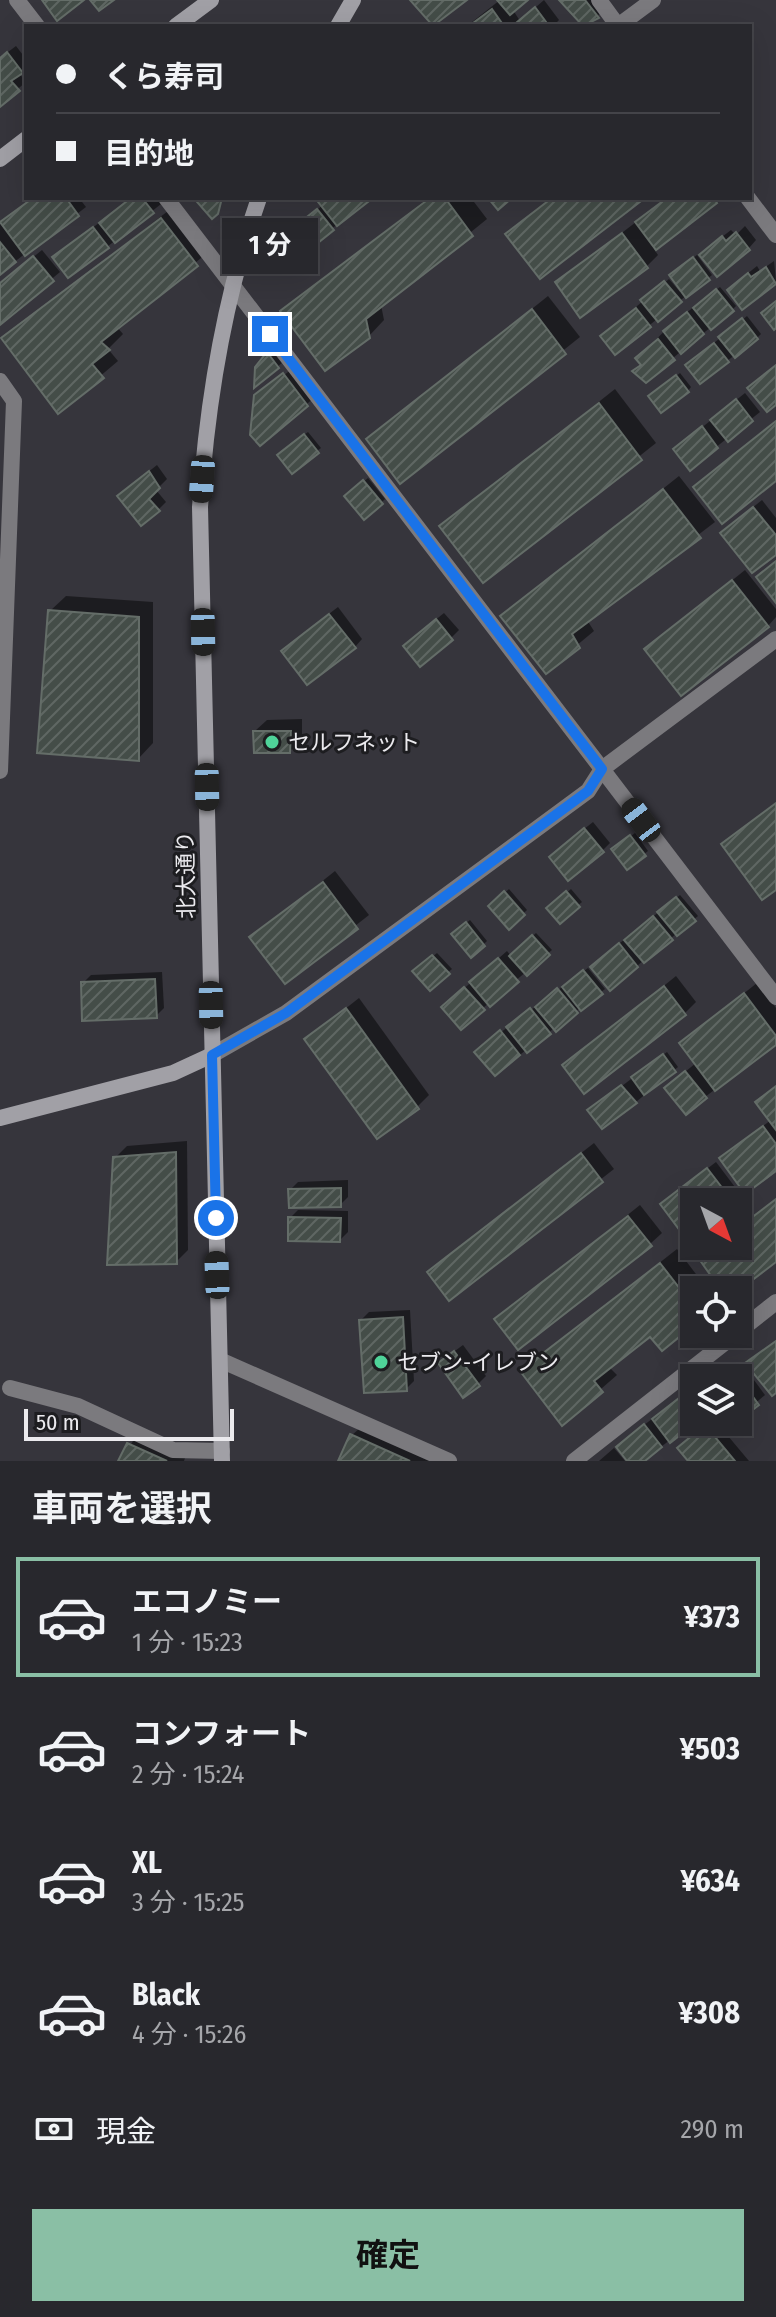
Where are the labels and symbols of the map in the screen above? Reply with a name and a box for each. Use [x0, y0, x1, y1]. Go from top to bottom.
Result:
callout: 1 分 [222, 218, 318, 274]
route end [252, 316, 288, 352]
car [188, 454, 216, 504]
car [191, 608, 215, 656]
place label: セルフネット [288, 729, 420, 756]
marker: セルフネット [263, 733, 281, 751]
car [195, 763, 219, 811]
car [617, 794, 665, 846]
street label: 北大通り [172, 831, 200, 919]
car [199, 981, 223, 1029]
north arrow [680, 1188, 752, 1260]
route start [198, 1200, 234, 1236]
car [204, 1251, 230, 1299]
place label: セブン-イレブン [397, 1349, 559, 1376]
marker: セブン-イレブン [372, 1353, 390, 1371]
scale bar [24, 1405, 234, 1441]

